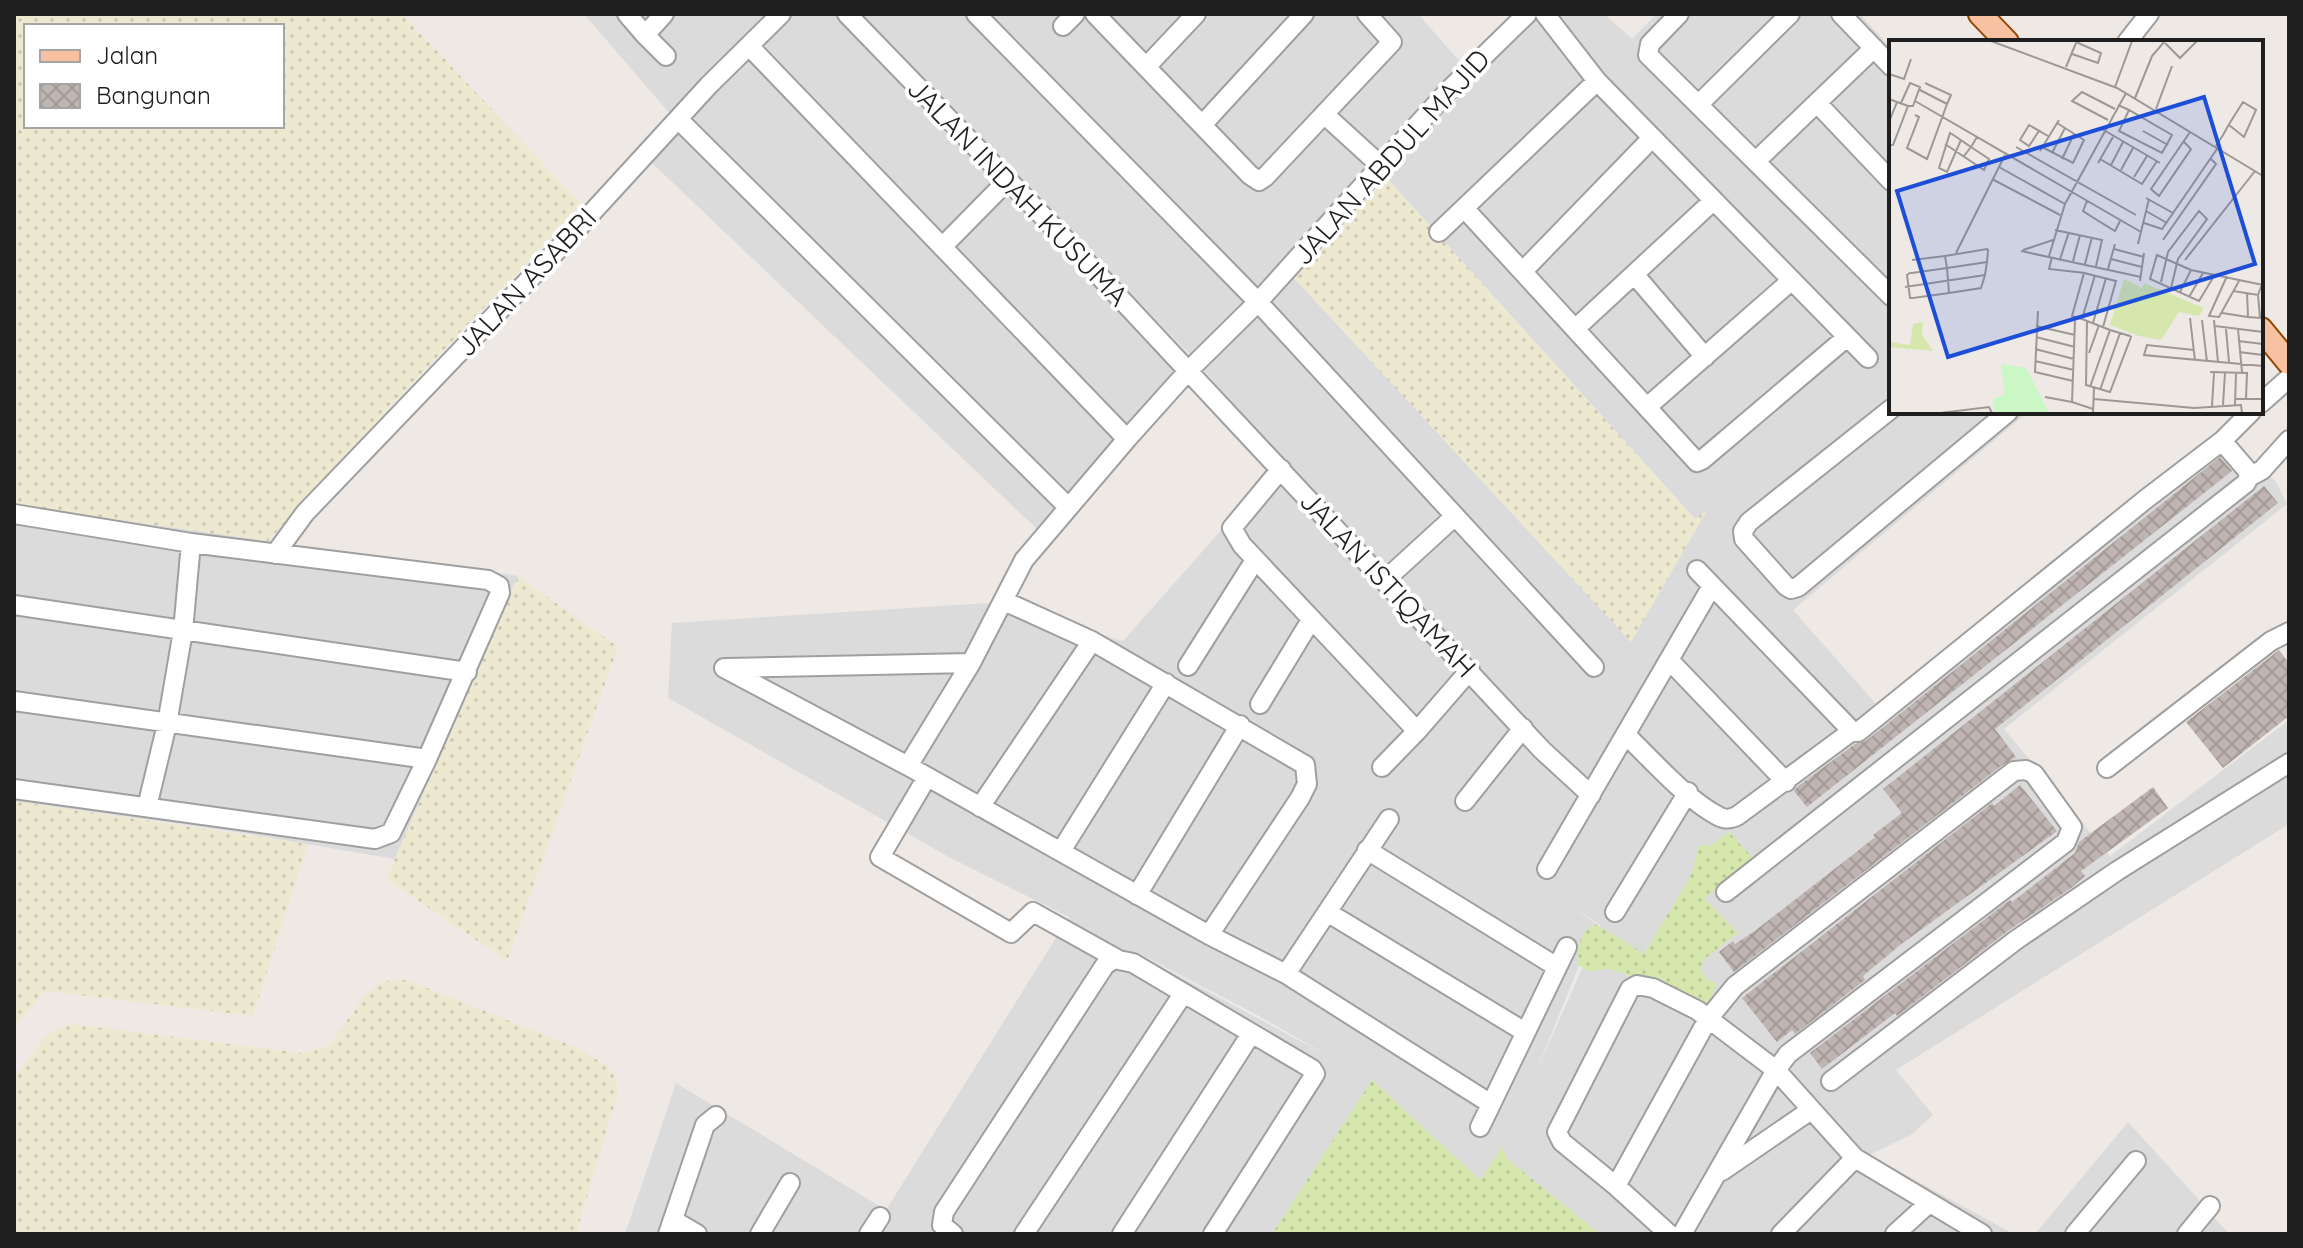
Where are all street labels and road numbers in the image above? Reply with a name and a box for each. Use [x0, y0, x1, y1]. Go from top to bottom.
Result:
street label: JALAN ABDUL MAJID [1285, 42, 1497, 272]
street label: JALAN INDAH KUSUMA [900, 70, 1136, 313]
street label: JALAN ASABRI [448, 200, 603, 363]
street label: JALAN ISTIQAMAH [1293, 483, 1484, 684]

